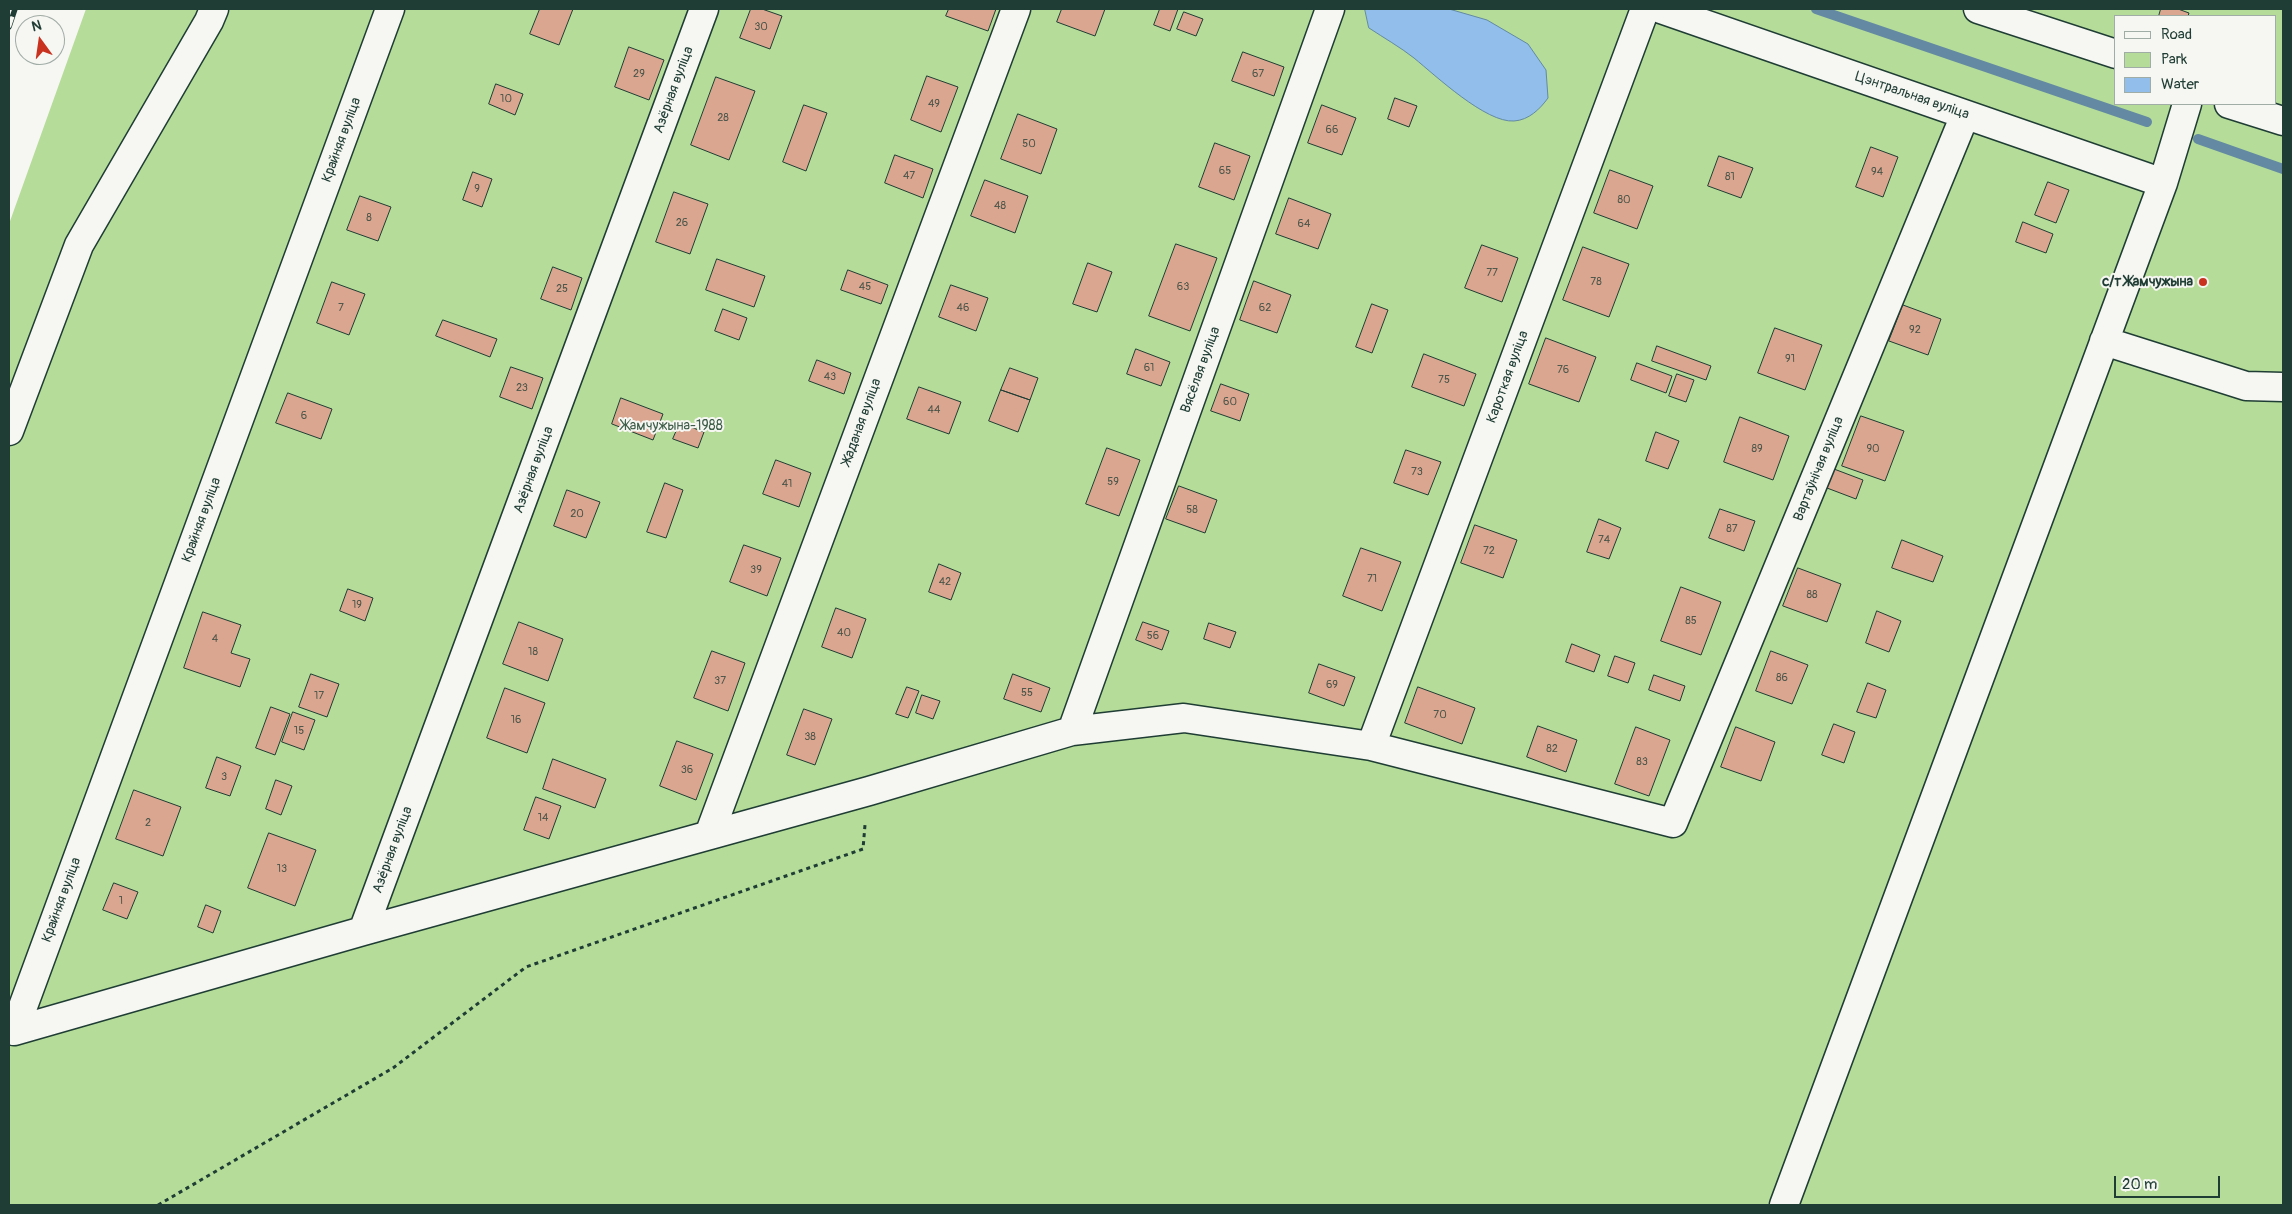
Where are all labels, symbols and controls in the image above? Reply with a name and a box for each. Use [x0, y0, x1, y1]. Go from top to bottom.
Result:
north arrow [15, 15, 65, 65]
legend [2114, 15, 2277, 105]
text: N [30, 17, 43, 35]
house number: 30 [754, 20, 768, 34]
text: Road [2161, 25, 2192, 44]
street label: Азёрная вуліца [651, 44, 697, 136]
text: Park [2161, 50, 2187, 69]
house number: 29 [633, 67, 645, 81]
house number: 67 [1252, 67, 1264, 81]
street label: Цэнтральная вуліца [1853, 69, 1971, 123]
text: Water [2161, 75, 2199, 94]
house number: 10 [500, 92, 512, 106]
street label: Крайняя вуліца [319, 95, 365, 185]
house number: 49 [928, 97, 940, 111]
house number: 28 [717, 111, 729, 125]
house number: 66 [1326, 123, 1338, 137]
house number: 50 [1022, 137, 1036, 151]
house number: 65 [1219, 164, 1231, 178]
house number: 94 [1871, 165, 1883, 179]
house number: 47 [903, 169, 915, 183]
house number: 81 [1725, 170, 1735, 184]
house number: 9 [474, 182, 480, 196]
house number: 80 [1617, 193, 1631, 207]
house number: 48 [994, 199, 1006, 213]
house number: 8 [366, 211, 372, 225]
house number: 26 [676, 216, 688, 230]
house number: 64 [1298, 217, 1310, 231]
house number: 77 [1486, 266, 1498, 280]
place label: с/т Жамчужына [2102, 274, 2193, 290]
house number: 78 [1590, 275, 1602, 289]
marker: с/т Жамчужына [2197, 276, 2209, 288]
house number: 45 [859, 280, 871, 294]
house number: 63 [1177, 280, 1189, 294]
house number: 25 [556, 282, 568, 296]
house number: 7 [338, 301, 344, 315]
house number: 46 [957, 301, 969, 315]
house number: 62 [1259, 301, 1271, 315]
house number: 92 [1909, 323, 1921, 337]
street label: Вясёлая вуліца [1178, 325, 1224, 415]
street label: Кароткая вуліца [1484, 329, 1532, 425]
house number: 91 [1785, 352, 1795, 366]
house number: 61 [1144, 361, 1154, 375]
house number: 76 [1557, 363, 1569, 377]
house number: 43 [824, 370, 836, 384]
house number: 75 [1438, 373, 1450, 387]
street label: Жаданая вуліца [839, 376, 885, 468]
house number: 23 [516, 381, 528, 395]
house number: 60 [1223, 395, 1237, 409]
house number: 44 [928, 403, 940, 417]
house number: 6 [301, 409, 307, 423]
street label: Вартаўнічая вуліца [1790, 414, 1848, 524]
park label: Жамчужына-1988 [621, 418, 723, 434]
street label: Азёрная вуліца [511, 424, 557, 516]
house number: 89 [1751, 442, 1763, 456]
house number: 90 [1866, 442, 1880, 456]
house number: 73 [1411, 465, 1423, 479]
street label: Крайняя вуліца [179, 475, 225, 565]
house number: 59 [1107, 475, 1119, 489]
house number: 41 [782, 477, 792, 491]
house number: 58 [1186, 503, 1198, 517]
house number: 20 [570, 507, 584, 521]
house number: 87 [1726, 522, 1738, 536]
house number: 74 [1598, 533, 1610, 547]
house number: 72 [1483, 544, 1495, 558]
house number: 39 [750, 563, 762, 577]
house number: 71 [1367, 572, 1377, 586]
house number: 42 [939, 575, 951, 589]
house number: 88 [1806, 588, 1818, 602]
house number: 19 [352, 598, 362, 612]
house number: 85 [1685, 614, 1697, 628]
house number: 40 [837, 626, 851, 640]
house number: 56 [1147, 629, 1159, 643]
house number: 4 [212, 632, 218, 646]
house number: 18 [528, 645, 538, 659]
house number: 86 [1776, 671, 1788, 685]
house number: 37 [714, 674, 726, 688]
house number: 69 [1326, 678, 1338, 692]
house number: 55 [1021, 686, 1033, 700]
house number: 17 [314, 689, 324, 703]
house number: 70 [1433, 708, 1447, 722]
house number: 16 [511, 713, 521, 727]
house number: 15 [294, 724, 304, 738]
house number: 38 [804, 730, 816, 744]
house number: 82 [1546, 742, 1558, 756]
house number: 83 [1636, 755, 1648, 769]
house number: 36 [681, 763, 693, 777]
house number: 3 [221, 770, 227, 784]
street label: Азёрная вуліца [370, 804, 416, 896]
house number: 14 [538, 811, 548, 825]
house number: 2 [145, 816, 151, 830]
street label: Крайняя вуліца [39, 855, 85, 945]
house number: 13 [277, 862, 287, 876]
house number: 1 [119, 894, 123, 908]
scale bar [2117, 1166, 2223, 1198]
text: 20 m [2122, 1175, 2157, 1194]

